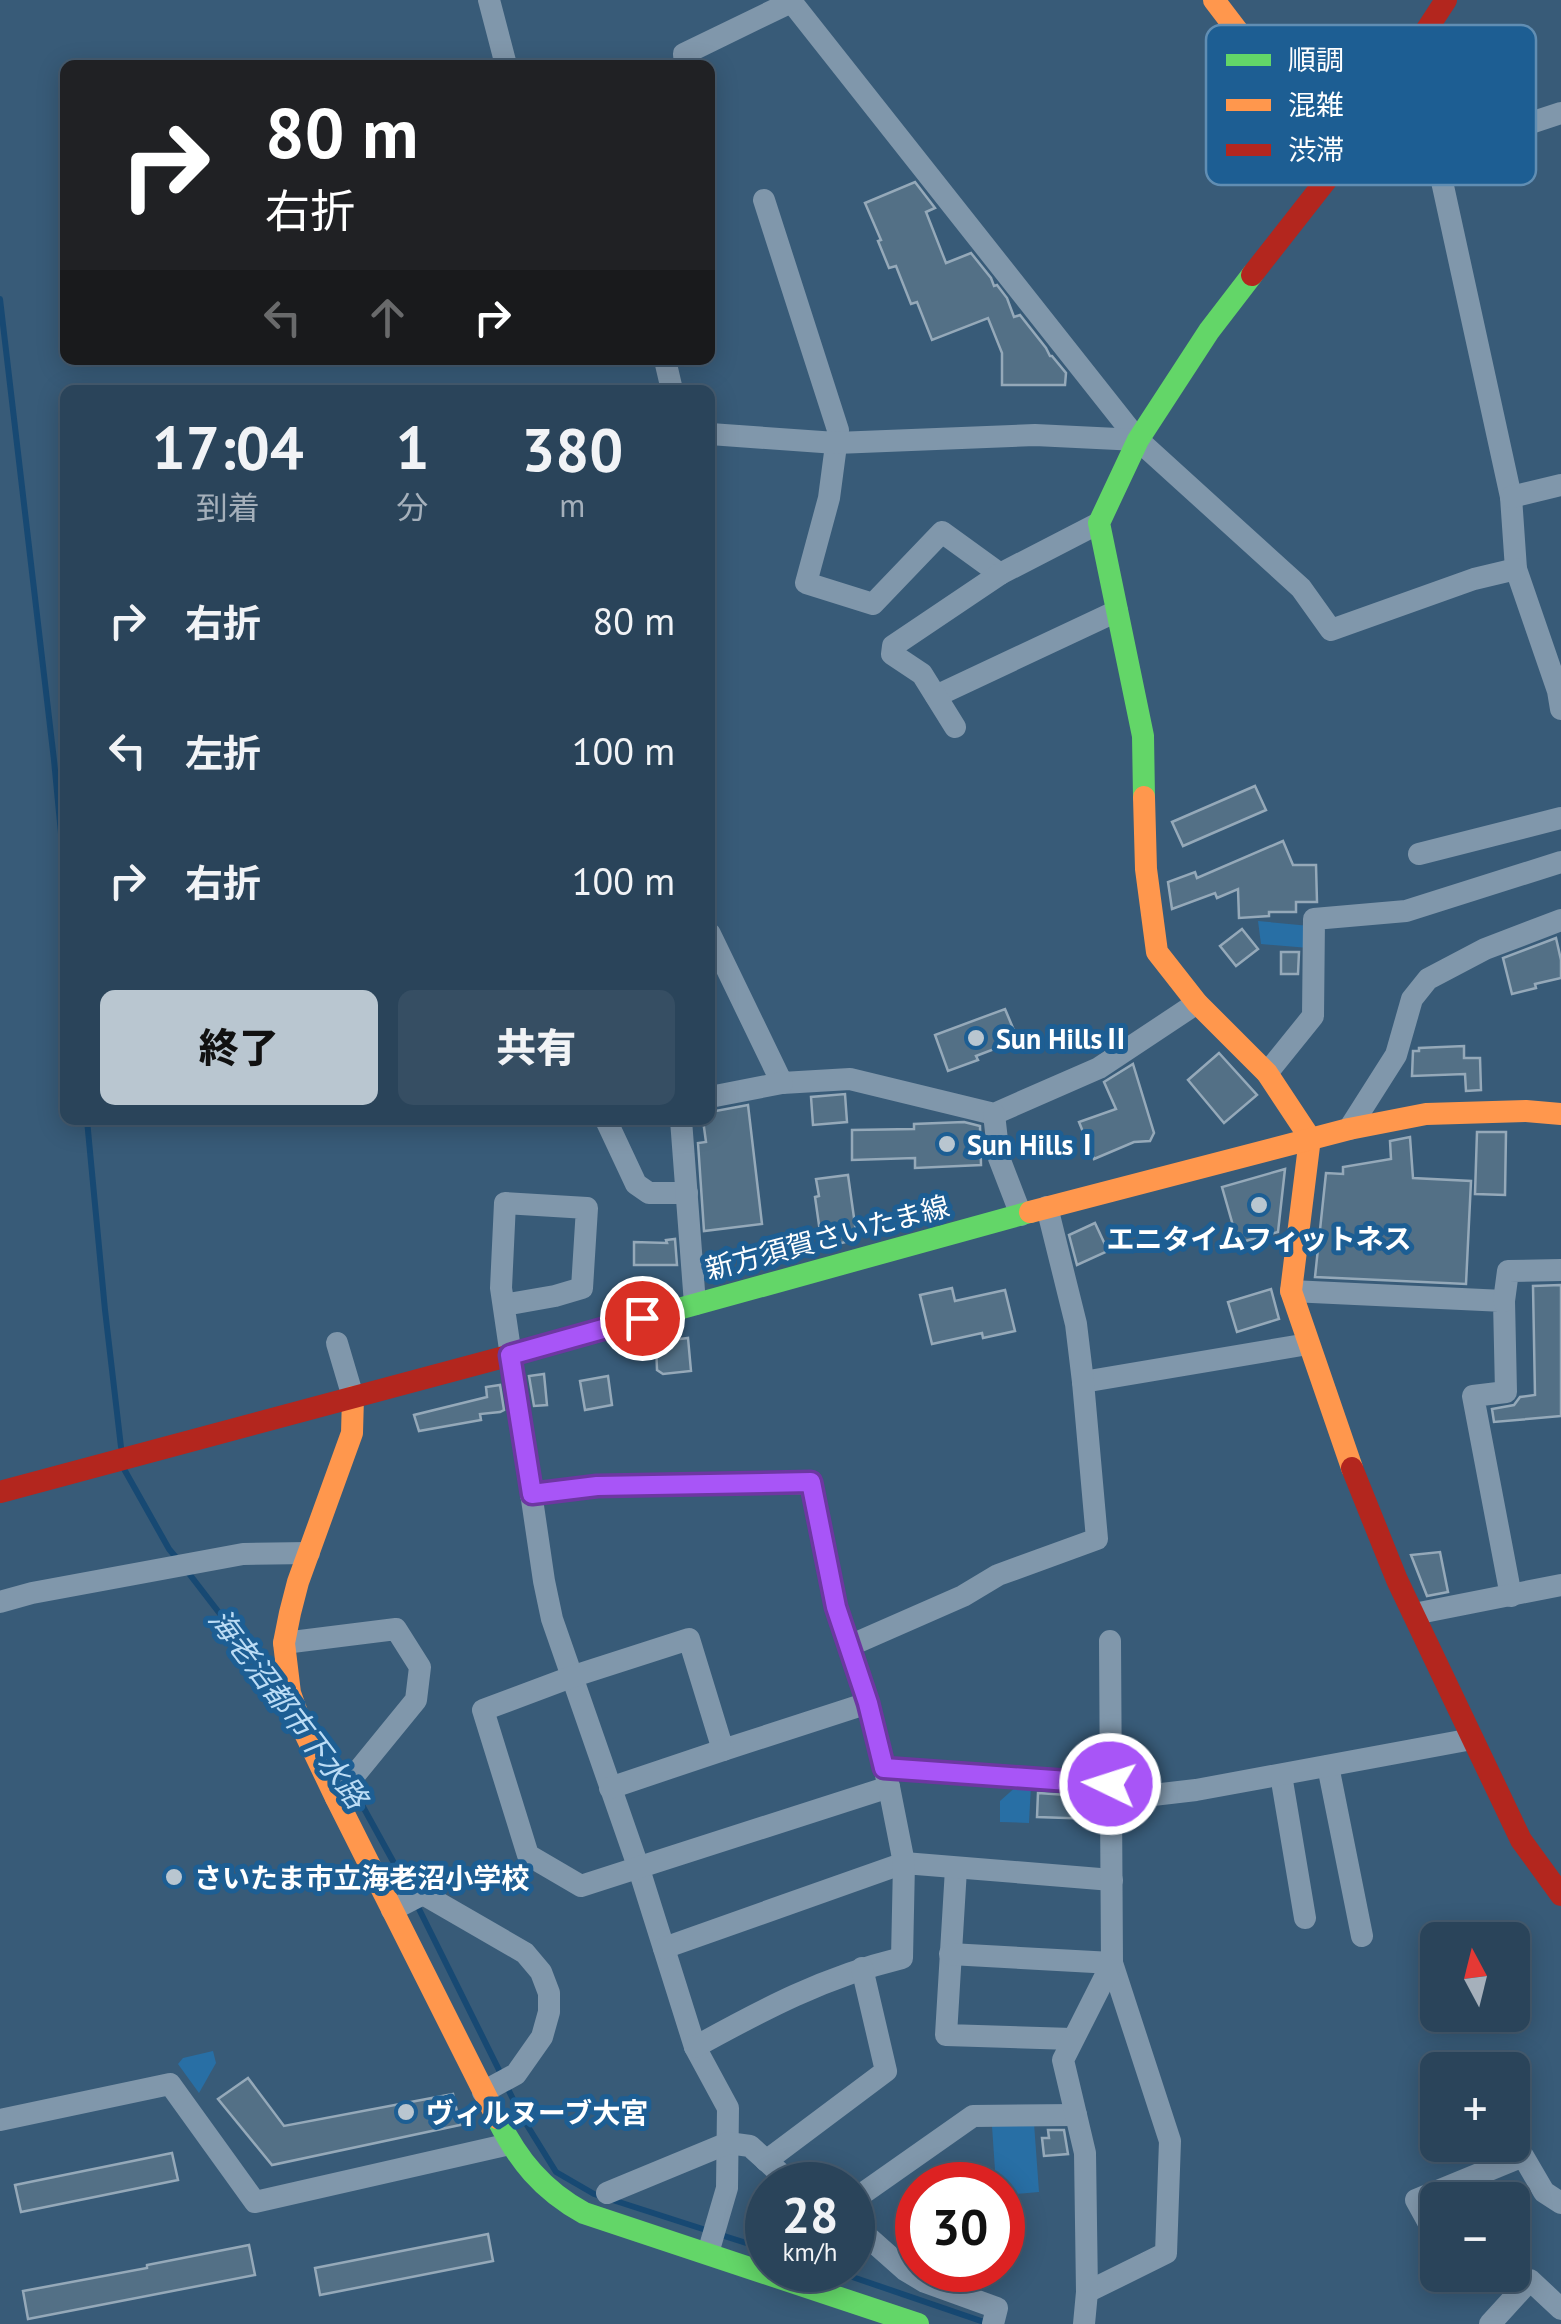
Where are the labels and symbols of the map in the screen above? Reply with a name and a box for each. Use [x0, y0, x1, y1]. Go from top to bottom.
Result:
legend [1206, 25, 1536, 185]
text: 順調 [1288, 41, 1344, 78]
text: 混雑 [1288, 86, 1344, 123]
text: 渋滞 [1288, 131, 1344, 168]
place label: Sun HillsⅡ [996, 1020, 1130, 1057]
marker: Sun HillsⅡ [965, 1027, 987, 1049]
place label: Sun HillsⅠ [967, 1126, 1101, 1163]
marker: Sun HillsⅠ [936, 1133, 958, 1155]
street label: 新方須賀さいたま線 [701, 1187, 953, 1287]
marker: エニタイムフィットネス [1248, 1194, 1270, 1216]
place label: エニタイムフィットネス [1106, 1220, 1412, 1257]
pin [600, 1276, 685, 1361]
water label: 海老沼都市下水路 [201, 1600, 379, 1818]
position arrow [1058, 1732, 1162, 1836]
place label: さいたま市立海老沼小学校 [194, 1859, 529, 1896]
marker: さいたま市立海老沼小学校 [163, 1866, 185, 1888]
north arrow [1420, 1922, 1530, 2032]
place label: ヴィルヌーブ大宮 [426, 2094, 648, 2131]
marker: ヴィルヌーブ大宮 [395, 2101, 417, 2123]
speed limit sign: 30 [895, 2162, 1025, 2292]

